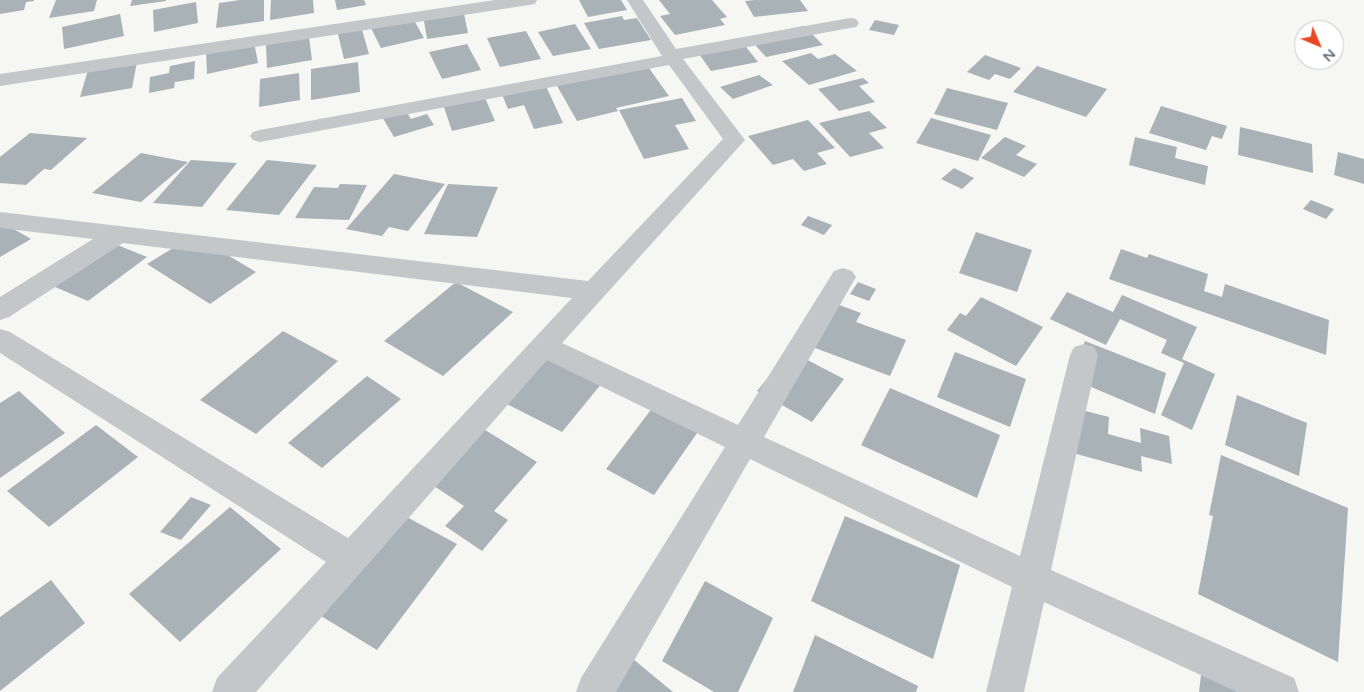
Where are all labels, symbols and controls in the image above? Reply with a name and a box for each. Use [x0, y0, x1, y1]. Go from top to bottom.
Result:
north arrow [1294, 20, 1344, 70]
text: N [1319, 45, 1339, 65]

